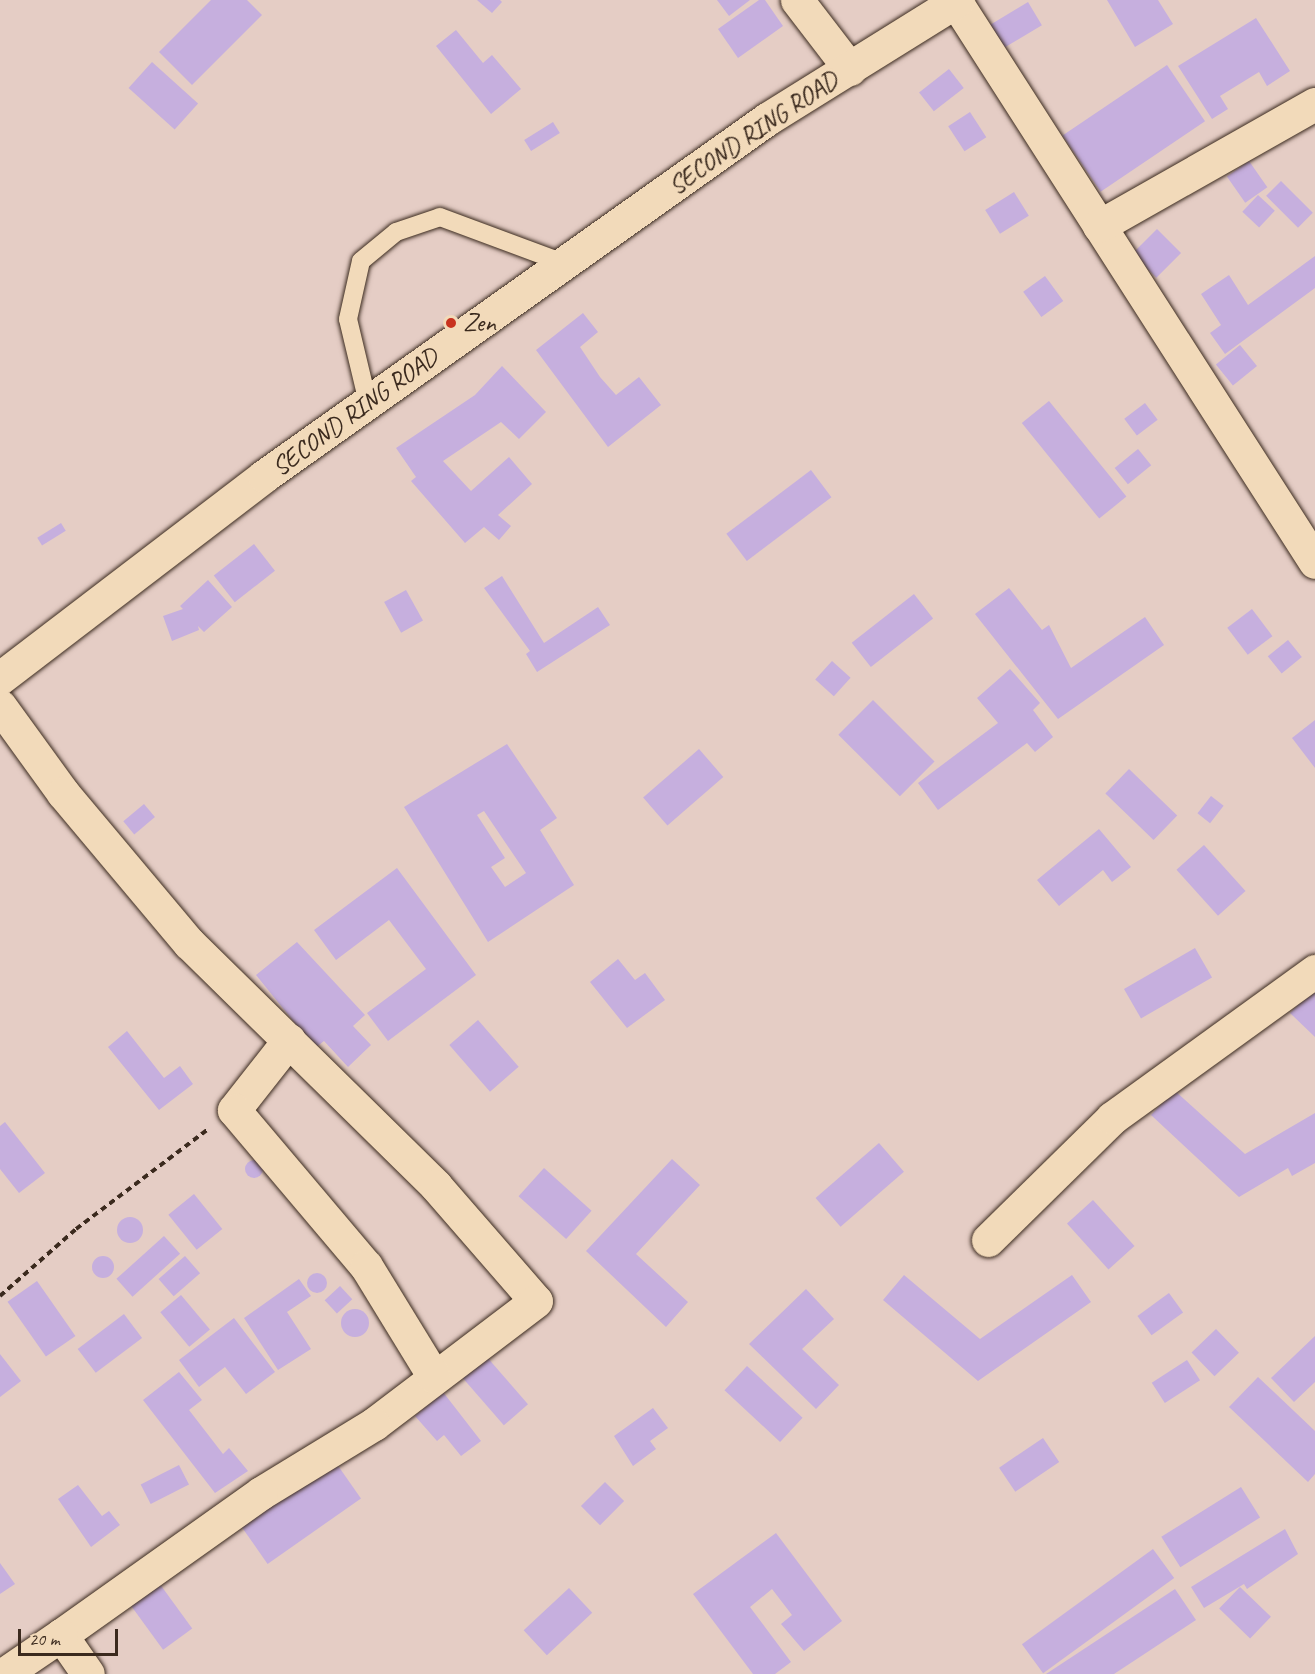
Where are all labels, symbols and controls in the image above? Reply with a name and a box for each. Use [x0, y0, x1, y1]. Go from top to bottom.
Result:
street label: SECOND RING ROAD [662, 64, 844, 202]
place label: Zen [463, 307, 496, 339]
marker: Zen [444, 316, 458, 330]
street label: SECOND RING ROAD [265, 341, 445, 483]
scale bar [21, 1617, 122, 1655]
text: 20 m [29, 1628, 60, 1650]

